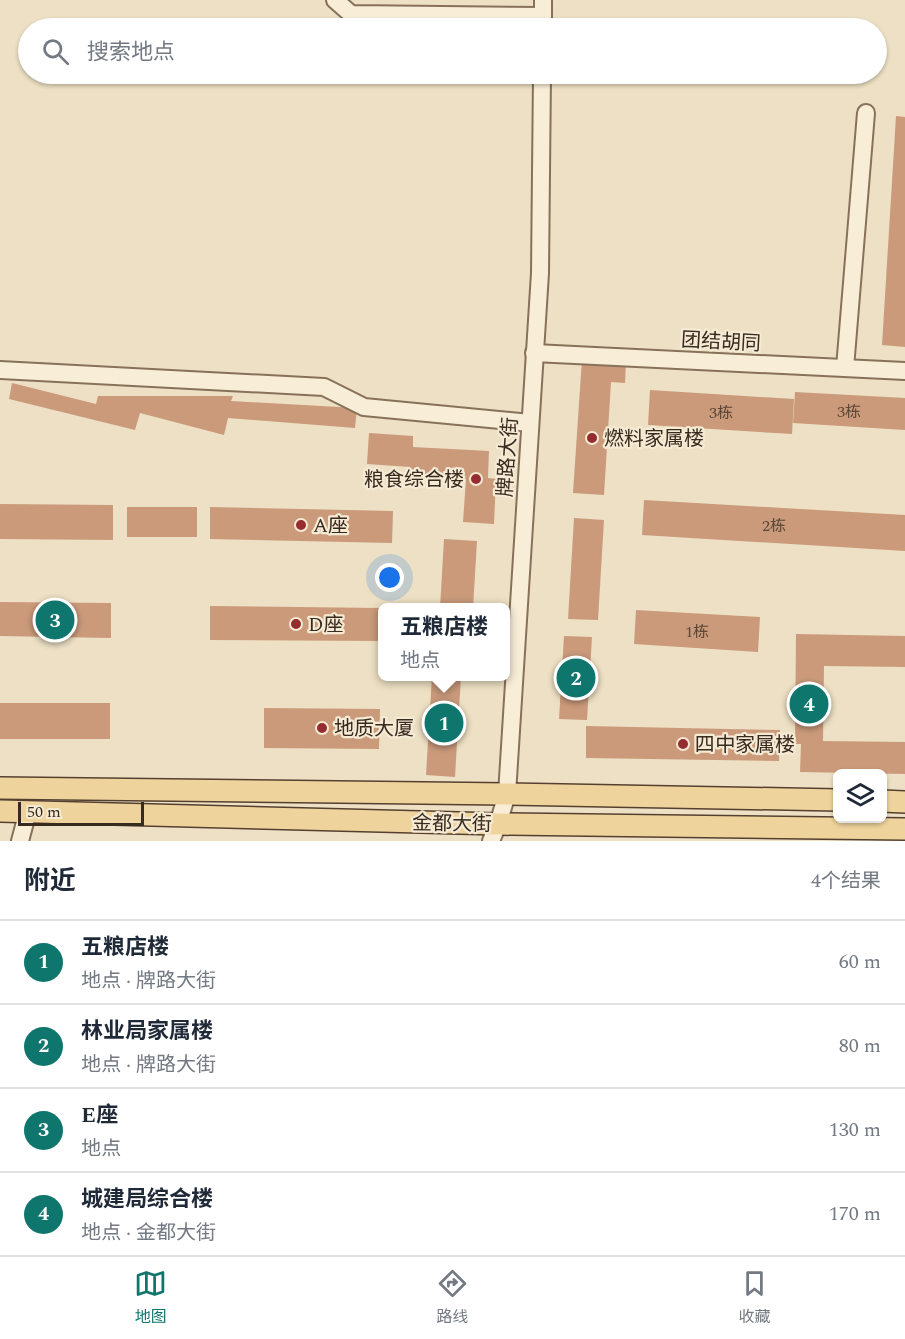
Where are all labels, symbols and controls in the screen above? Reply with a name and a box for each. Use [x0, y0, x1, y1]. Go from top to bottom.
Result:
search box [18, 18, 887, 84]
icon: search [39, 35, 72, 68]
text: 搜索地点 [87, 36, 175, 69]
street label: 团结胡同 [680, 325, 762, 359]
house number: 3栋 [837, 400, 861, 424]
house number: 3栋 [709, 401, 733, 425]
street label: 牌路大街 [490, 416, 526, 498]
place label: 燃料家属楼 [604, 424, 704, 454]
marker: 燃料家属楼 [585, 431, 599, 445]
place label: 粮食综合楼 [364, 465, 464, 495]
marker: 粮食综合楼 [469, 472, 483, 486]
place label: A座 [313, 511, 348, 541]
house number: 2栋 [762, 514, 786, 538]
marker: A座 [294, 518, 308, 532]
your location [375, 563, 404, 592]
pin: 3 [36, 598, 74, 642]
popup [378, 603, 510, 681]
place label: D座 [308, 610, 344, 640]
text: 五粮店楼 [400, 611, 488, 644]
marker: D座 [289, 617, 303, 631]
house number: 1栋 [685, 620, 709, 644]
text: 地点 [400, 646, 440, 676]
pin: 2 [556, 656, 596, 700]
pin: 4 [790, 682, 828, 726]
pin: 1 [424, 700, 464, 746]
place label: 地质大厦 [334, 714, 414, 744]
marker: 地质大厦 [315, 721, 329, 735]
place label: 四中家属楼 [695, 730, 795, 760]
marker: 四中家属楼 [676, 737, 690, 751]
map controls [833, 769, 887, 823]
button: layers [833, 769, 887, 823]
scale bar [18, 799, 144, 826]
text: 50 m [27, 800, 61, 824]
street label: 金都大街 [412, 808, 492, 840]
text: 附近 [24, 861, 76, 901]
text: 4个结果 [811, 866, 881, 896]
text: 五粮店楼 [81, 931, 169, 964]
text: 1 [38, 947, 49, 977]
text: 60 m [839, 947, 881, 977]
text: 地点 · 牌路大街 [81, 966, 216, 996]
text: 林业局家属楼 [81, 1015, 213, 1048]
text: 2 [38, 1031, 49, 1061]
text: 80 m [839, 1031, 881, 1061]
text: 地点 · 牌路大街 [81, 1050, 216, 1080]
text: E座 [81, 1099, 118, 1132]
text: 3 [38, 1115, 49, 1145]
text: 130 m [829, 1115, 881, 1145]
text: 地点 [81, 1134, 121, 1164]
text: 城建局综合楼 [81, 1183, 213, 1216]
text: 4 [38, 1199, 49, 1229]
text: 170 m [829, 1199, 881, 1229]
text: 地点 · 金都大街 [81, 1218, 216, 1248]
tab: 地图 [134, 1267, 167, 1329]
tab: 路线 [436, 1267, 469, 1329]
tab: 收藏 [738, 1267, 771, 1329]

